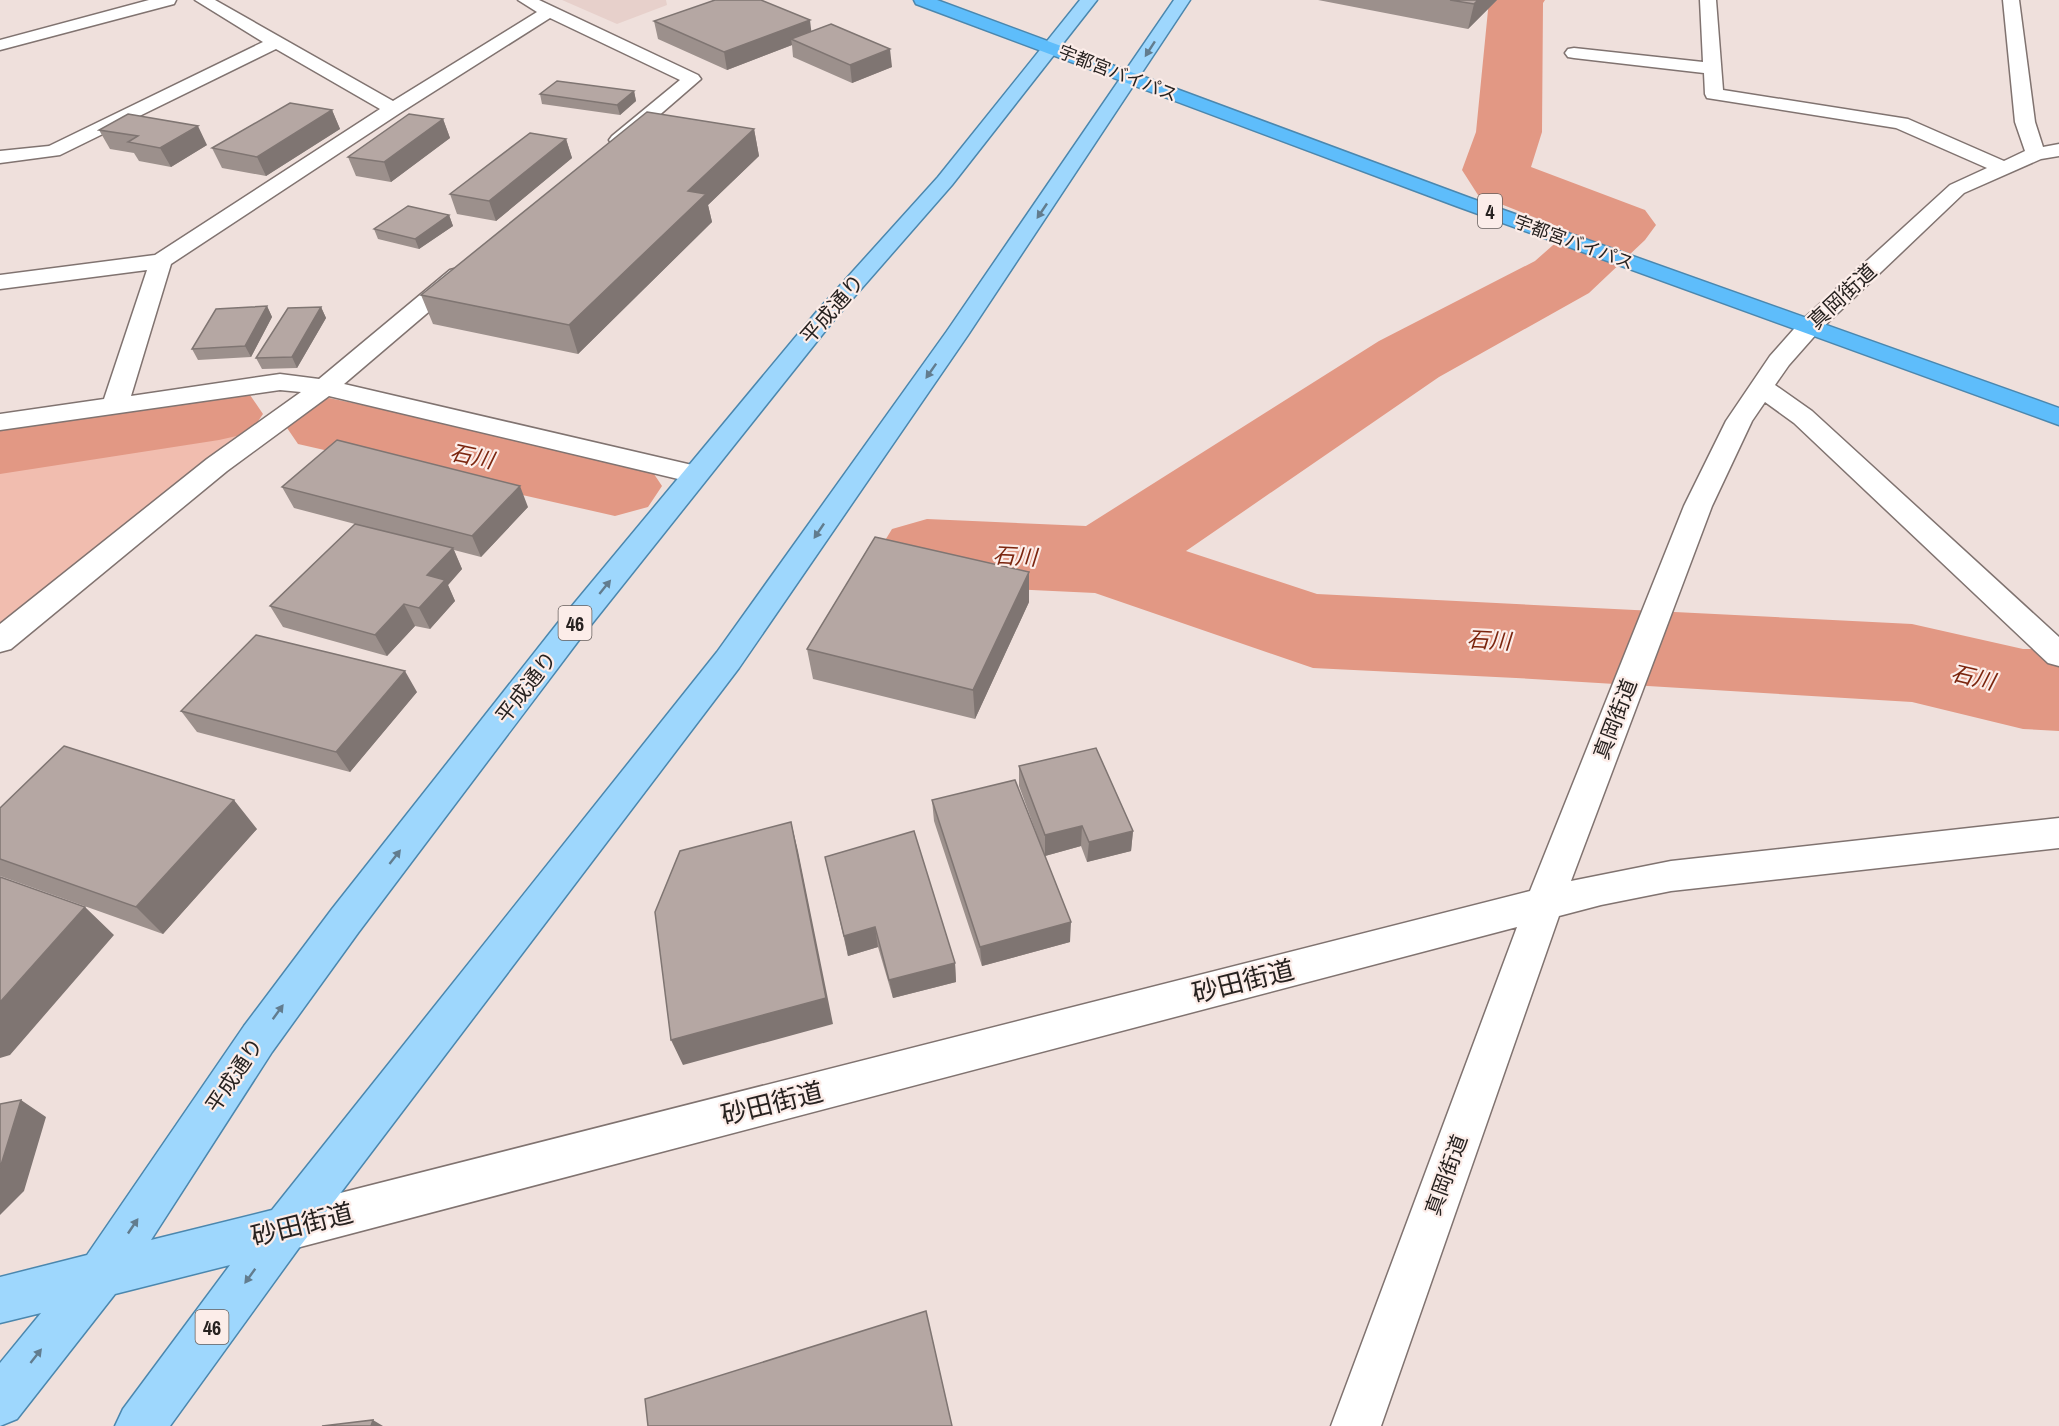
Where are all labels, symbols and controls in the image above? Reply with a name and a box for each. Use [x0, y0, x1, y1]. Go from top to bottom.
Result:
street label: 宇都宮バイパス [1055, 39, 1181, 107]
one-way arrow [1145, 41, 1156, 57]
road number: 4 [1478, 194, 1502, 228]
one-way arrow [1036, 202, 1048, 218]
street label: 宇都宮バイパス [1511, 209, 1637, 275]
street label: 真岡街道 [1801, 257, 1883, 335]
street label: 平成通り [794, 268, 870, 350]
one-way arrow [925, 363, 937, 379]
water label: 石川 [447, 437, 499, 476]
one-way arrow [814, 523, 825, 539]
water label: 石川 [992, 540, 1040, 572]
one-way arrow [598, 579, 610, 594]
road number: 46 [558, 606, 592, 640]
water label: 石川 [1466, 624, 1514, 656]
street label: 平成通り [489, 645, 563, 729]
water label: 石川 [1948, 657, 2000, 697]
street label: 真岡街道 [1586, 675, 1644, 763]
one-way arrow [388, 849, 400, 864]
street label: 砂田街道 [1188, 951, 1298, 1011]
one-way arrow [271, 1005, 283, 1020]
street label: 平成通り [198, 1032, 270, 1118]
street label: 砂田街道 [717, 1073, 827, 1133]
street label: 真岡街道 [1418, 1131, 1474, 1219]
street label: 砂田街道 [247, 1194, 357, 1254]
one-way arrow [127, 1219, 139, 1235]
one-way arrow [245, 1268, 257, 1283]
road number: 46 [196, 1310, 228, 1344]
one-way arrow [30, 1349, 42, 1364]

